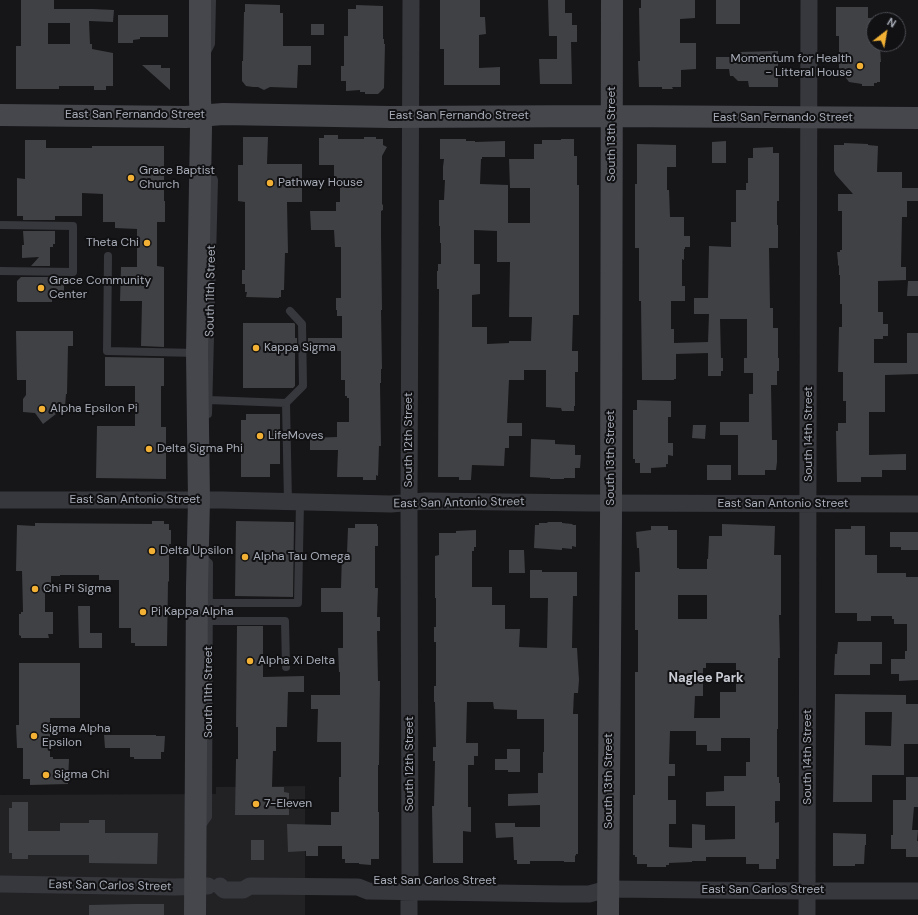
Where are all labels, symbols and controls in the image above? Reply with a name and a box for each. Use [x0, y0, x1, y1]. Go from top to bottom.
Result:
north arrow [866, 12, 906, 52]
text: N [885, 15, 899, 31]
place label: Momentum for Health - Litteral House [731, 52, 852, 80]
marker: Momentum for Health - Litteral House [855, 61, 865, 71]
street label: South 13th Street [605, 86, 619, 182]
street label: East San Fernando Street [65, 108, 205, 122]
street label: East San Fernando Street [389, 109, 529, 123]
street label: East San Fernando Street [713, 111, 853, 125]
place label: Grace Baptist Church [139, 164, 215, 192]
marker: Grace Baptist Church [126, 173, 136, 183]
place label: Pathway House [278, 176, 363, 190]
marker: Pathway House [265, 178, 275, 188]
place label: Theta Chi [86, 236, 139, 250]
marker: Theta Chi [142, 238, 152, 248]
street label: South 11th Street [203, 245, 219, 337]
place label: Grace Community Center [49, 274, 151, 302]
marker: Grace Community Center [36, 283, 46, 293]
place label: Kappa Sigma [264, 341, 336, 355]
marker: Kappa Sigma [251, 343, 261, 353]
street label: South 14th Street [802, 386, 816, 482]
street label: South 12th Street [402, 392, 416, 488]
place label: Alpha Epsilon Pi [50, 402, 138, 416]
marker: Alpha Epsilon Pi [37, 404, 47, 414]
street label: South 13th Street [604, 410, 618, 506]
place label: LifeMoves [268, 429, 324, 443]
marker: LifeMoves [255, 431, 265, 441]
place label: Delta Sigma Phi [157, 442, 243, 456]
marker: Delta Sigma Phi [144, 444, 154, 454]
street label: East San Antonio Street [69, 493, 201, 507]
street label: East San Antonio Street [393, 495, 525, 511]
street label: East San Antonio Street [717, 497, 849, 511]
place label: Delta Upsilon [160, 544, 233, 558]
marker: Delta Upsilon [147, 546, 157, 556]
place label: Alpha Tau Omega [253, 550, 350, 564]
marker: Alpha Tau Omega [240, 552, 250, 562]
place label: Chi Pi Sigma [43, 582, 111, 596]
marker: Chi Pi Sigma [30, 584, 40, 594]
place label: Pi Kappa Alpha [151, 605, 234, 619]
marker: Pi Kappa Alpha [138, 607, 148, 617]
street label: South 11th Street [202, 646, 216, 738]
place label: Alpha Xi Delta [258, 654, 335, 668]
marker: Alpha Xi Delta [245, 656, 255, 666]
district label: Naglee Park [668, 671, 744, 687]
street label: South 14th Street [801, 709, 815, 805]
street label: South 12th Street [403, 716, 417, 812]
place label: Sigma Alpha Epsilon [42, 722, 111, 750]
marker: Sigma Alpha Epsilon [29, 731, 39, 741]
street label: South 13th Street [602, 733, 616, 829]
place label: Sigma Chi [54, 768, 109, 782]
marker: Sigma Chi [41, 770, 51, 780]
place label: 7-Eleven [264, 797, 312, 811]
marker: 7-Eleven [251, 799, 261, 809]
street label: East San Carlos Street [373, 874, 497, 888]
street label: East San Carlos Street [48, 878, 172, 894]
street label: East San Carlos Street [701, 883, 825, 897]

